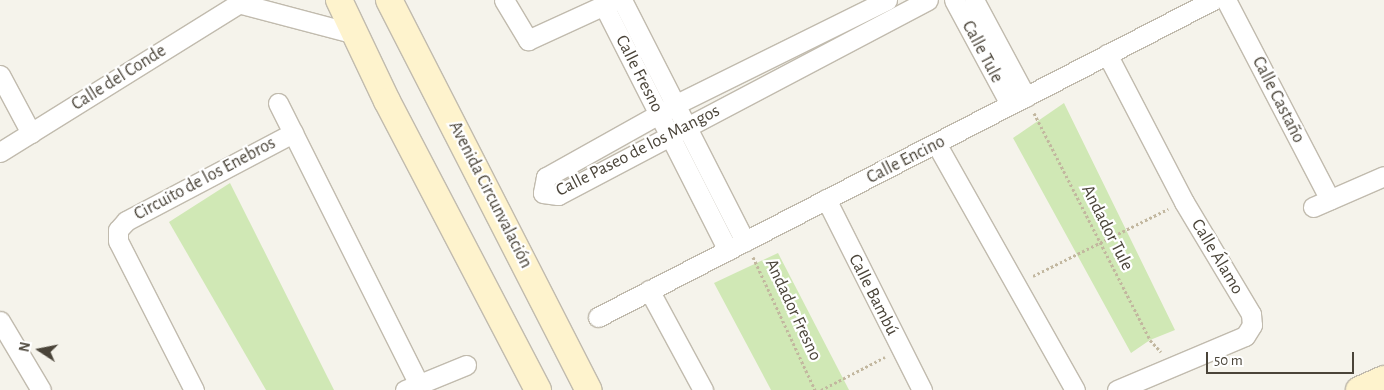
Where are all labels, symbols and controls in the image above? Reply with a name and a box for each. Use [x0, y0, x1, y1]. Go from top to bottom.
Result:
street label: Calle Tule [957, 17, 1007, 87]
street label: Calle Fresno [610, 32, 668, 116]
street label: Calle del Conde [68, 40, 170, 116]
street label: Calle Castaño [1247, 53, 1309, 147]
street label: Calle Paseo de los Mangos [552, 100, 724, 202]
street label: Avenida Circunvalación [444, 118, 536, 272]
street label: Calle Encino [863, 131, 949, 189]
street label: Circuito de los Enebros [131, 133, 279, 225]
street label: Andador Tule [1076, 182, 1138, 274]
street label: Calle Álamo [1186, 215, 1248, 299]
street label: Calle Bambú [843, 251, 903, 339]
street label: Andador Fresno [760, 256, 826, 364]
north arrow [15, 325, 65, 375]
text: N [17, 341, 33, 353]
scale bar [1209, 342, 1356, 374]
text: 50 m [1214, 353, 1243, 368]

